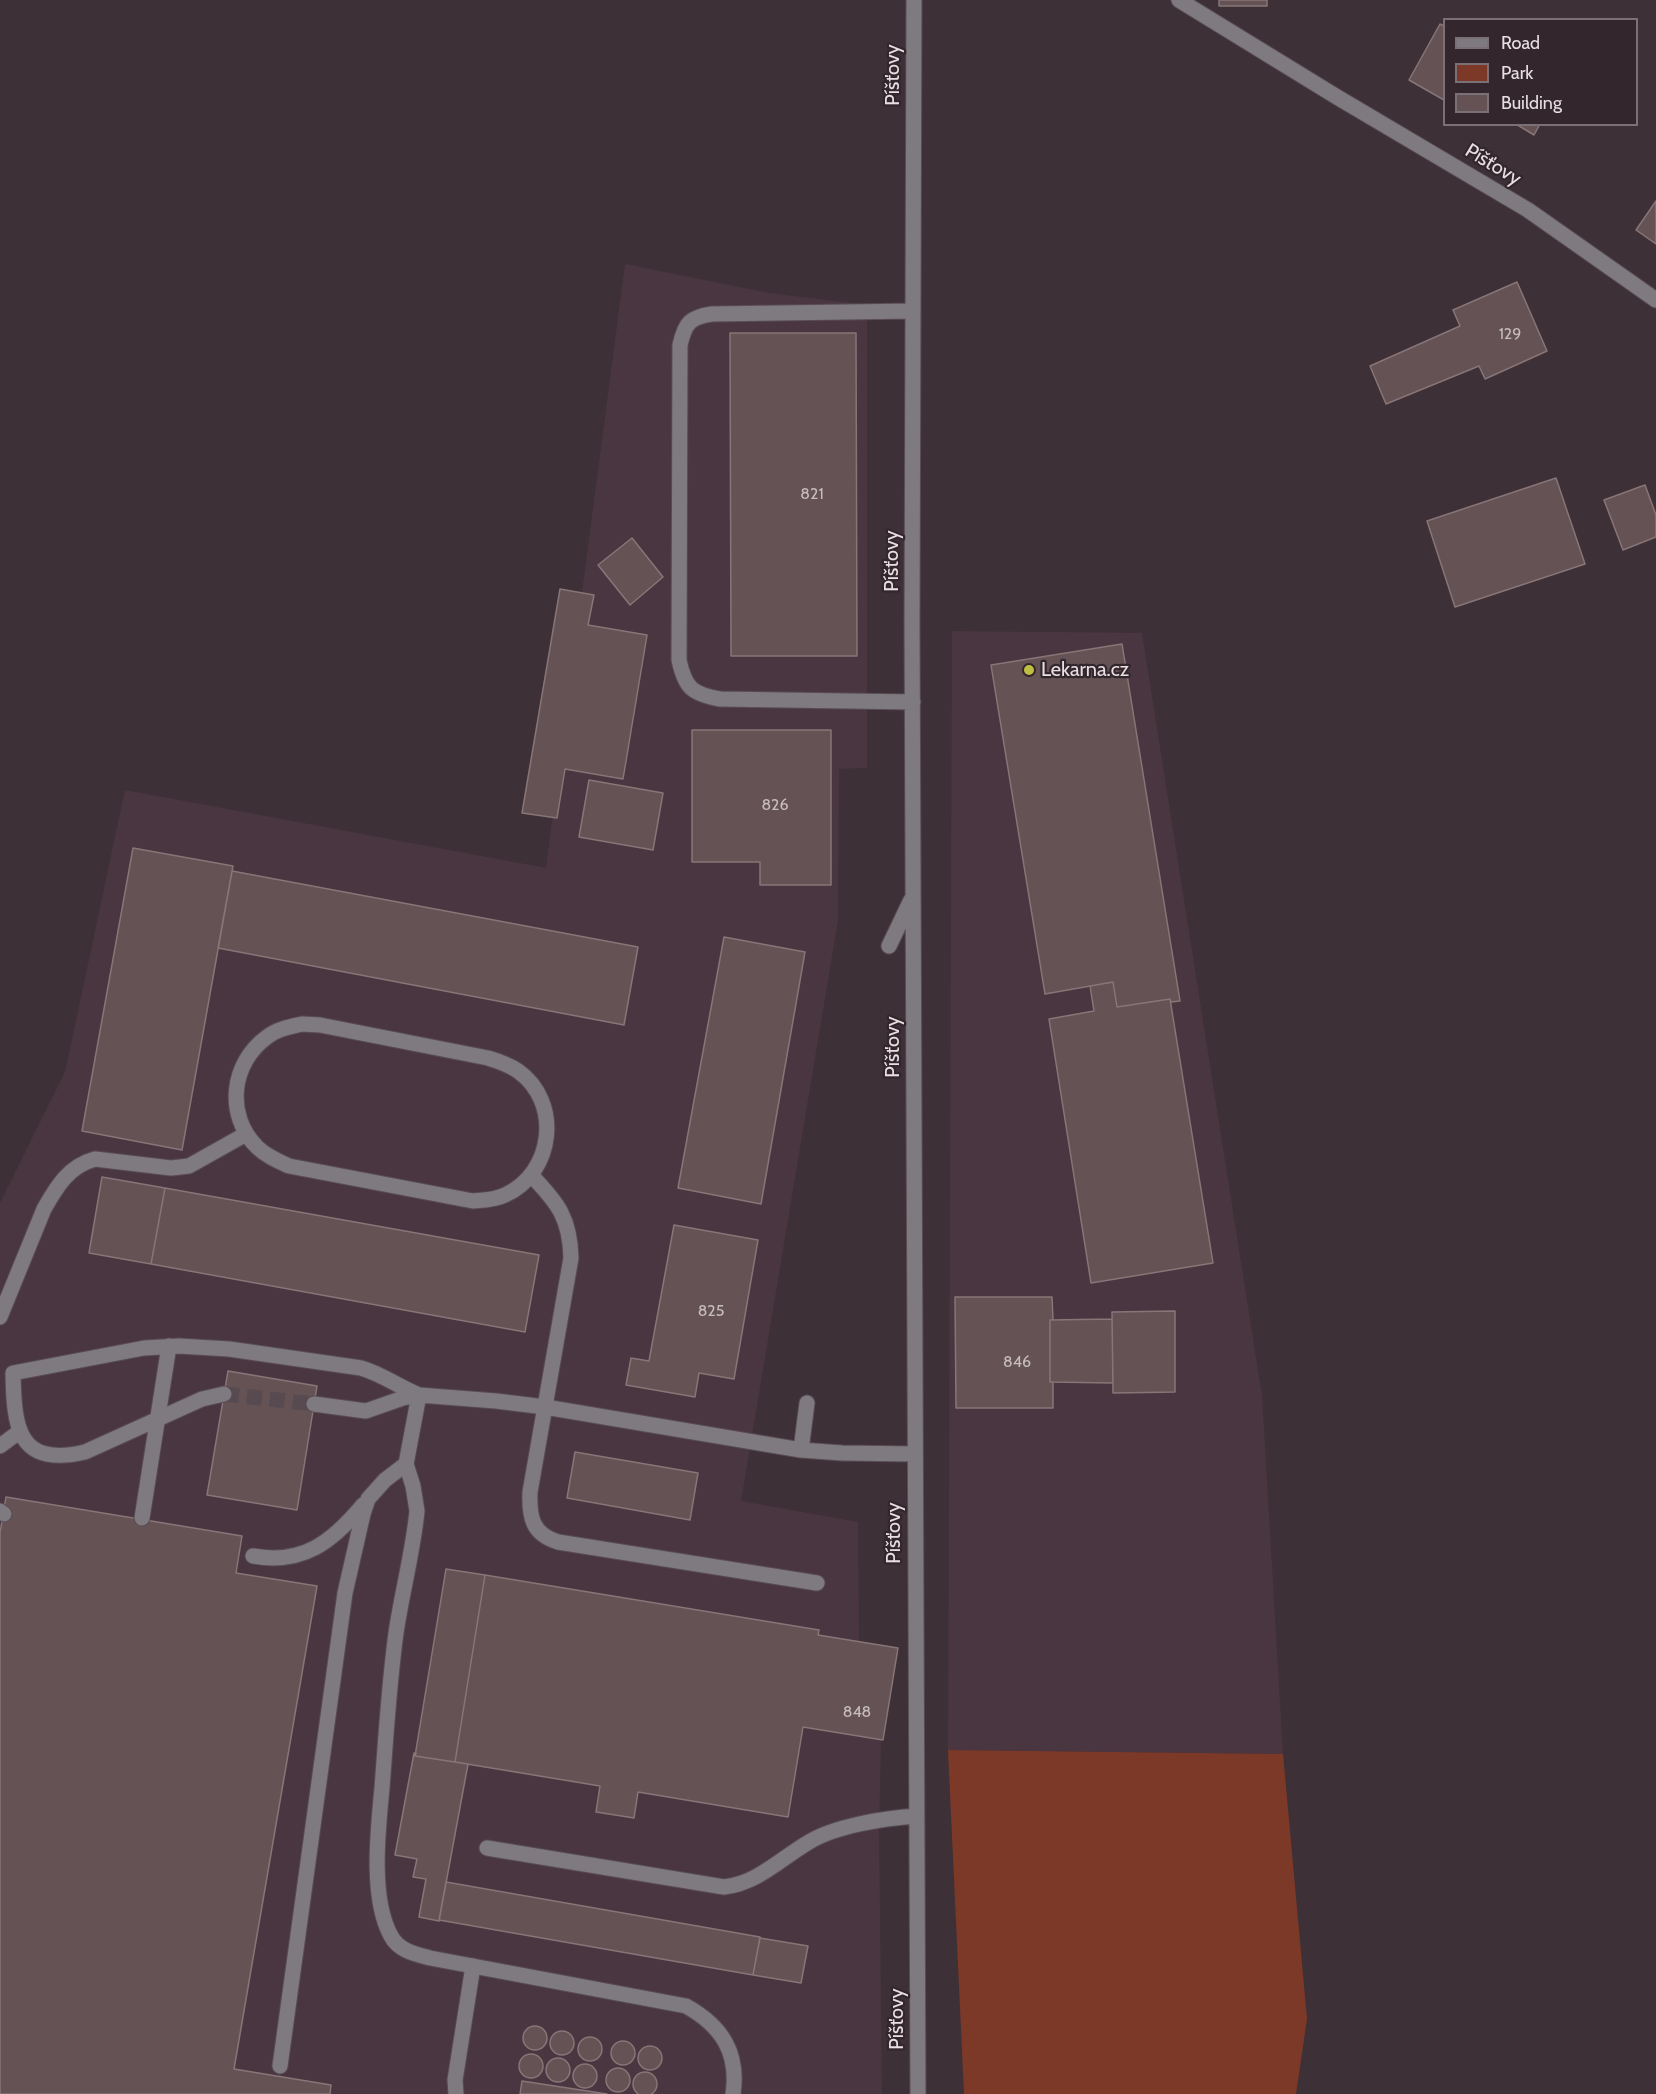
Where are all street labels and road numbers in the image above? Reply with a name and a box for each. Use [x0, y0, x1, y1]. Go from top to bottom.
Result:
street label: Píšťovy [881, 44, 905, 106]
street label: Píšťovy [1461, 139, 1525, 191]
street label: Píšťovy [880, 530, 904, 592]
street label: Píšťovy [881, 1016, 905, 1078]
street label: Píšťovy [882, 1502, 906, 1564]
street label: Píšťovy [885, 1988, 909, 2050]

